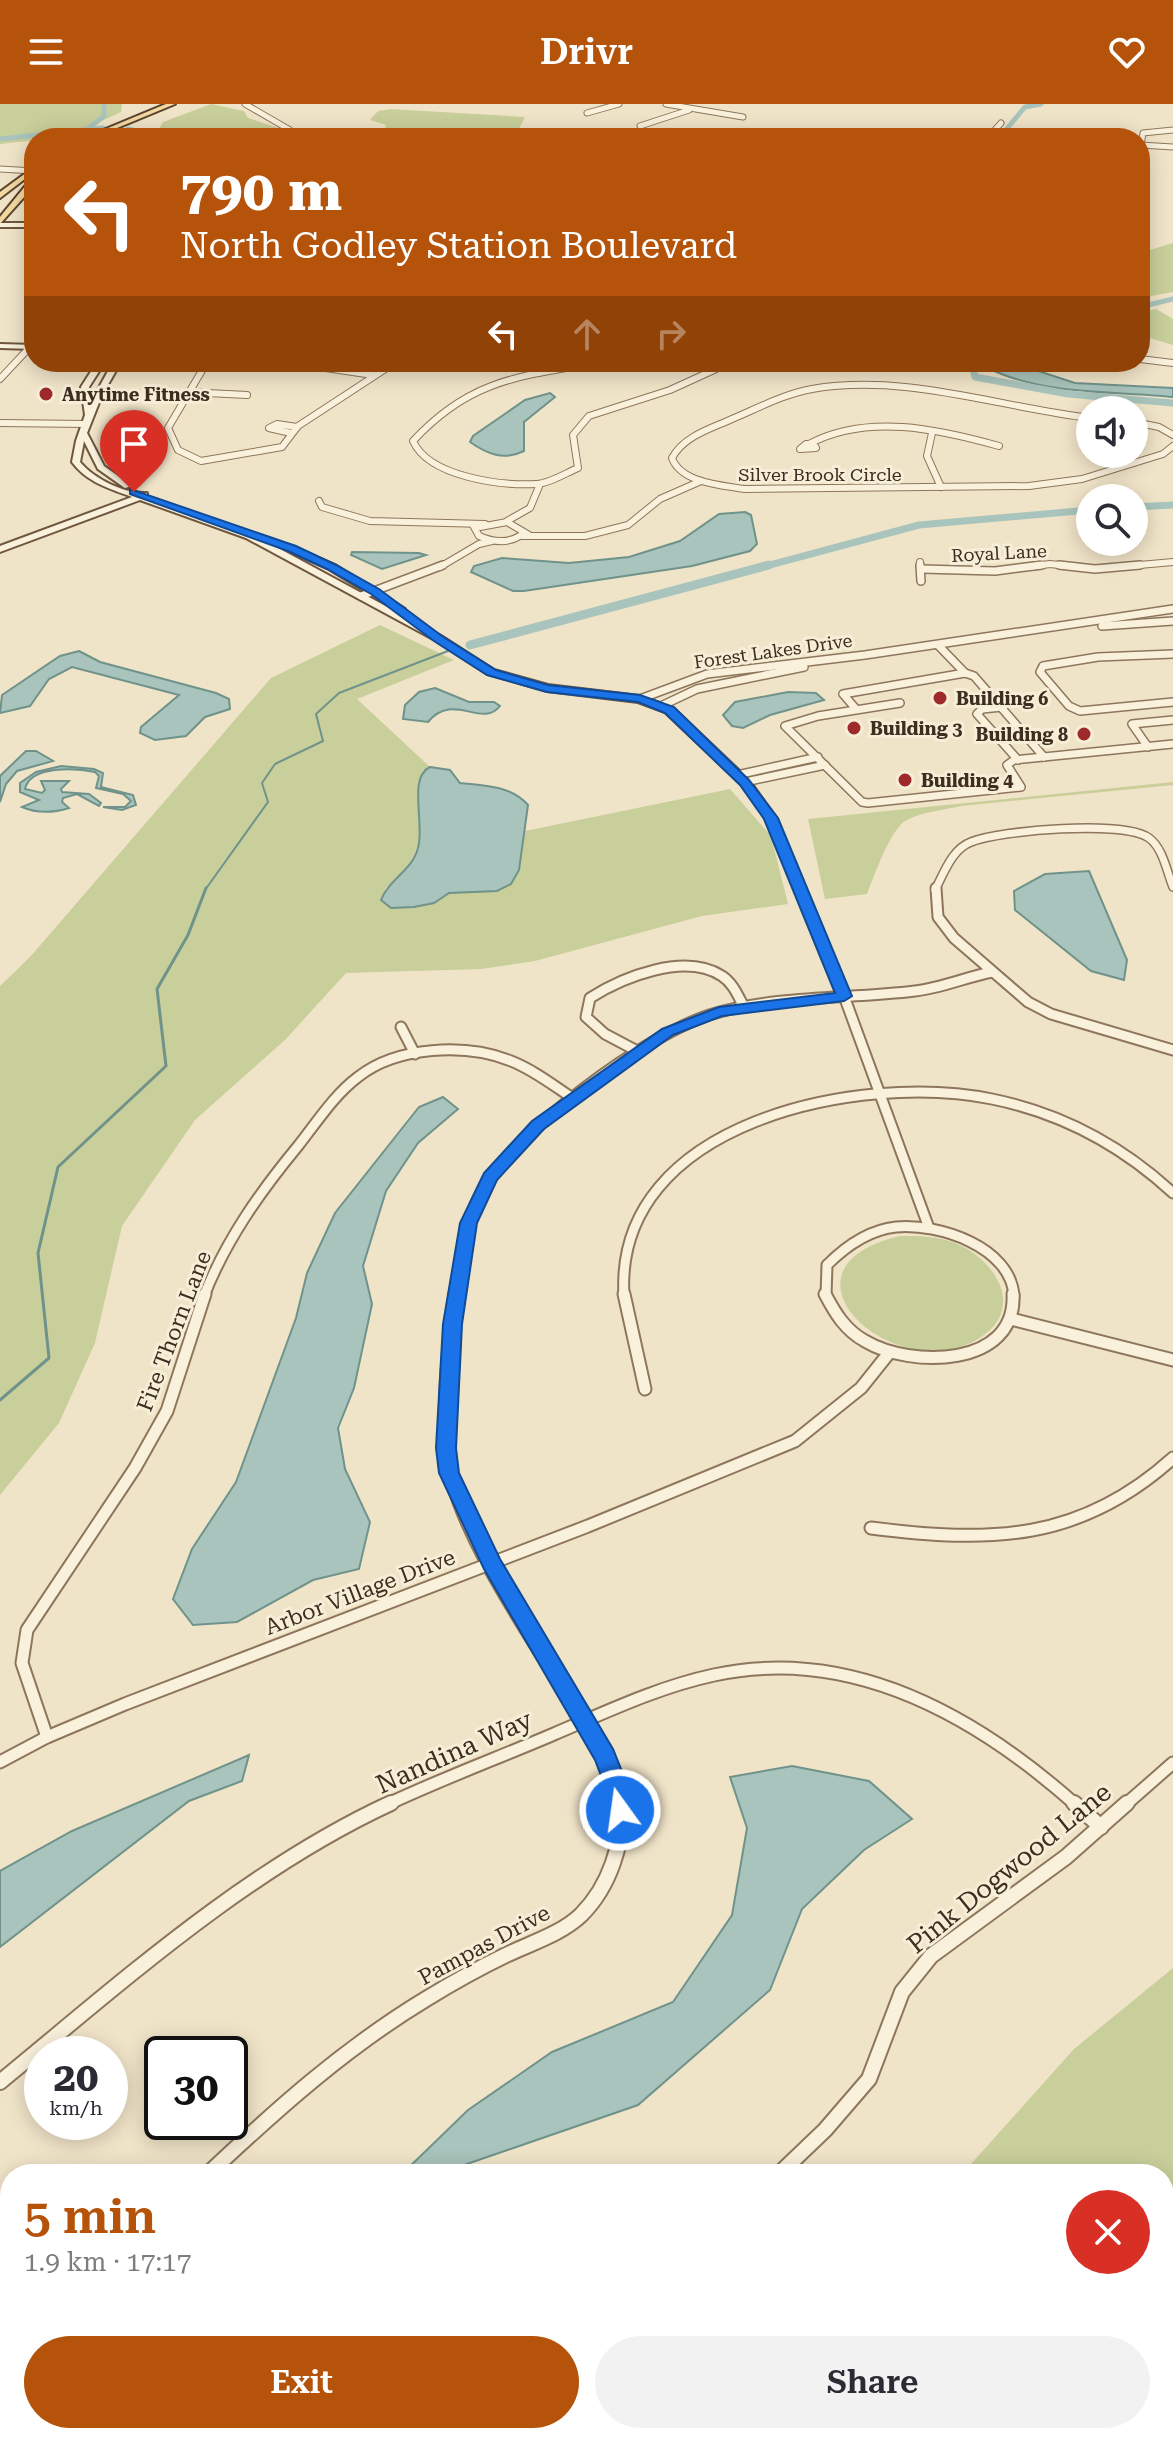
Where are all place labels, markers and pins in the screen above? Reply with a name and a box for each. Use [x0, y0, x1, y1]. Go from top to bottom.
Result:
place label: Anytime Fitness [62, 384, 210, 405]
marker: Anytime Fitness [37, 385, 55, 403]
pin [100, 410, 168, 492]
place label: Building 6 [956, 688, 1048, 709]
marker: Building 6 [931, 689, 949, 707]
place label: Building 3 [870, 718, 962, 739]
marker: Building 3 [845, 719, 863, 737]
place label: Building 8 [976, 724, 1068, 745]
marker: Building 8 [1075, 725, 1093, 743]
place label: Building 4 [921, 770, 1013, 791]
marker: Building 4 [896, 771, 914, 789]

